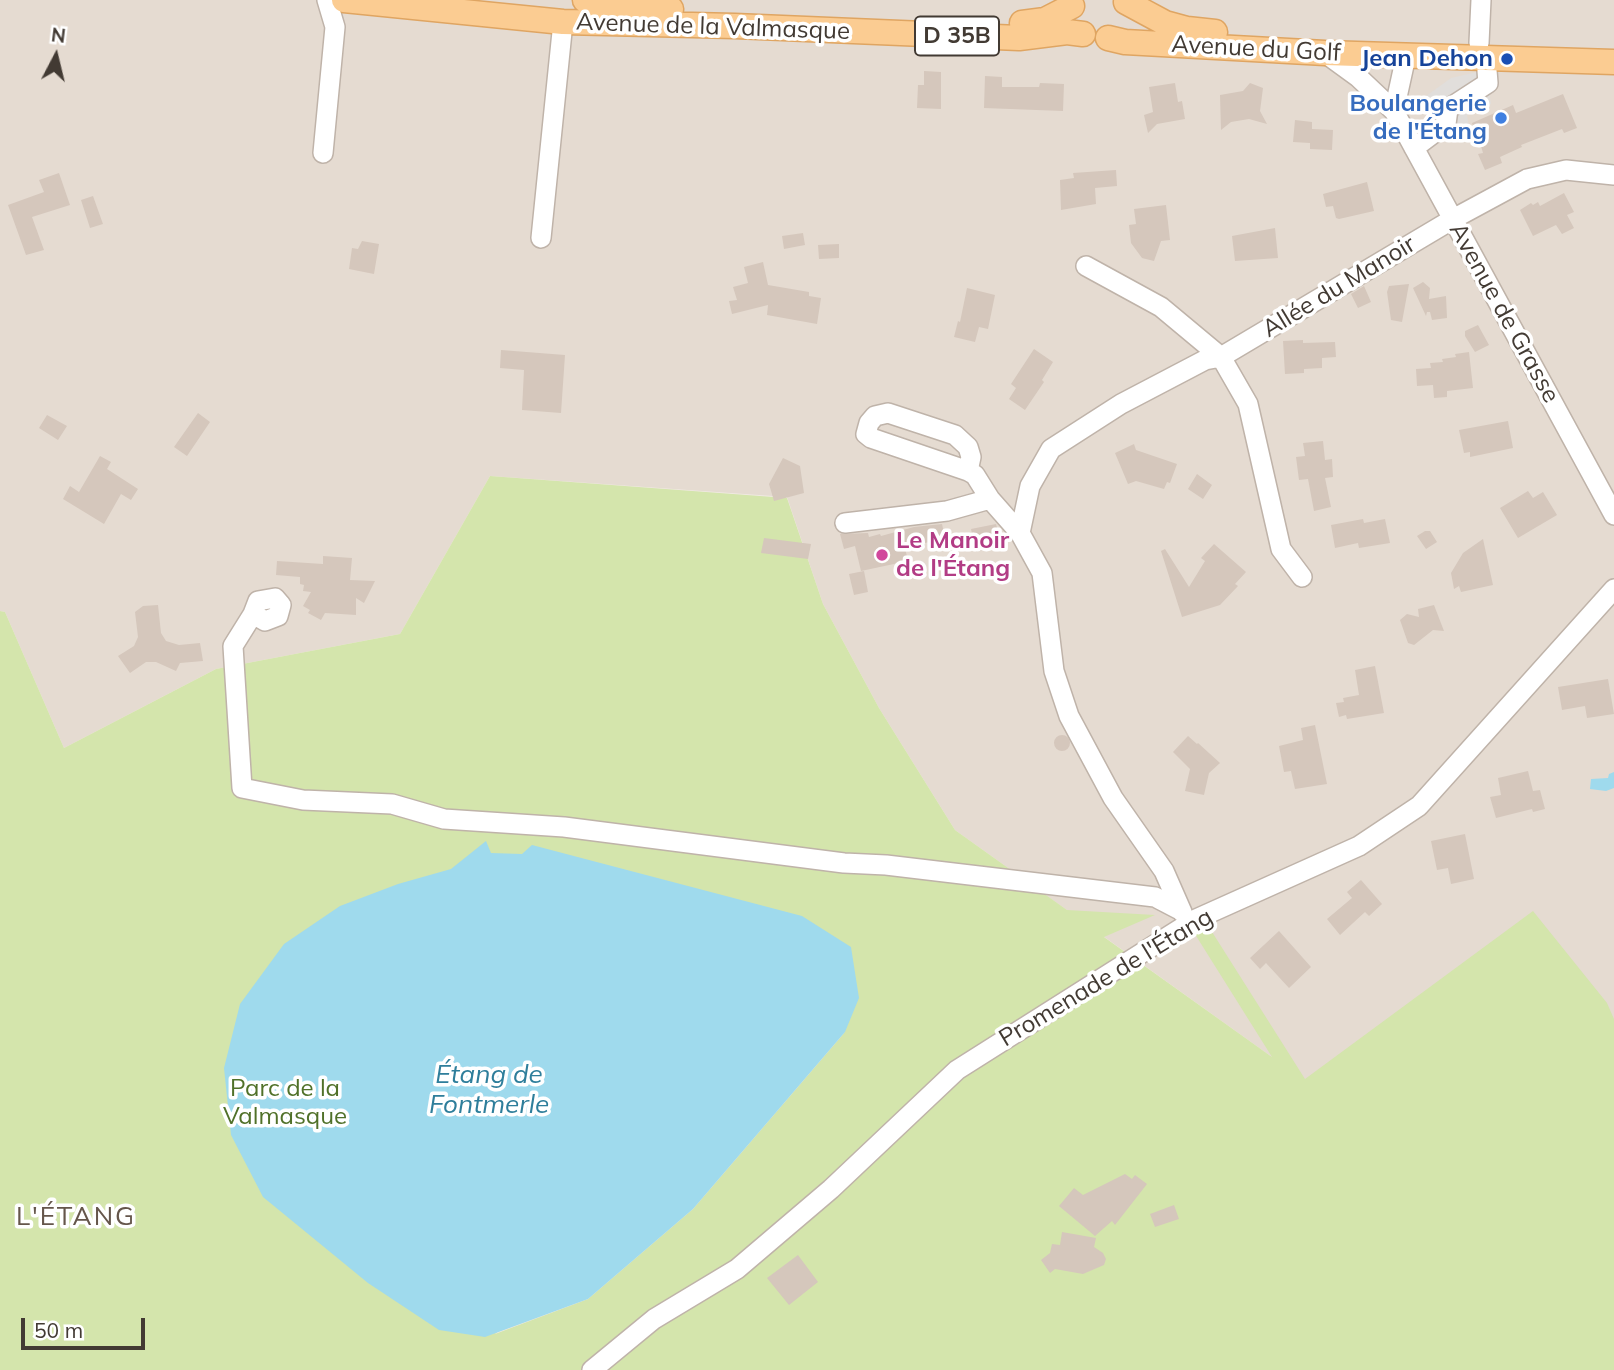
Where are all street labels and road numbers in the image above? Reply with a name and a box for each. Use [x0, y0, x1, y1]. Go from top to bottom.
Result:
street label: Avenue de la Valmasque [576, 8, 850, 46]
road number: D 35B [915, 17, 999, 56]
street label: Avenue du Golf [1171, 30, 1341, 68]
street label: Avenue de Grasse [1443, 218, 1565, 408]
street label: Allée du Manoir [1257, 230, 1421, 344]
street label: Promenade de l'Étang [994, 903, 1218, 1053]

